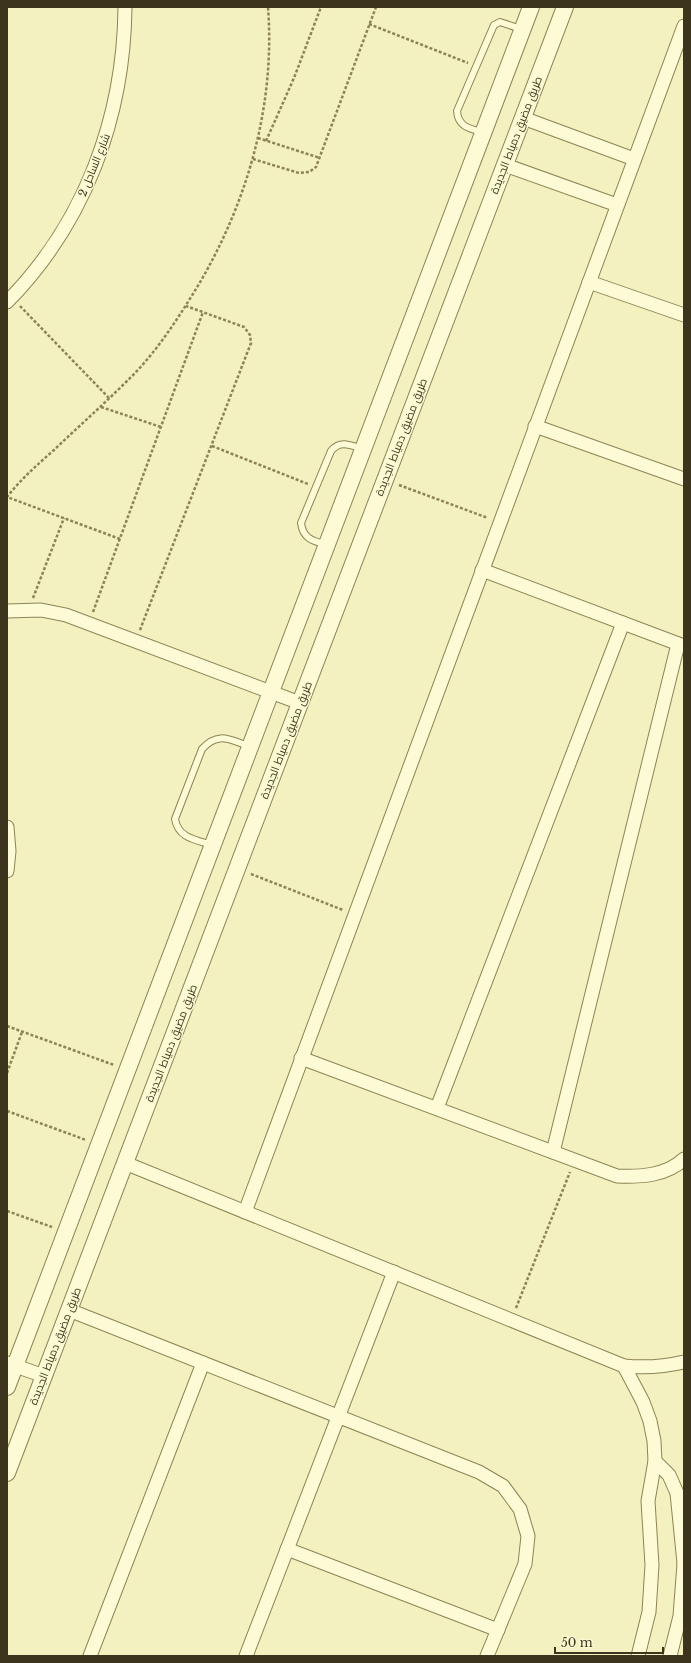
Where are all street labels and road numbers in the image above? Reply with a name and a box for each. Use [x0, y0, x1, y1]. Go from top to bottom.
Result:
street label: طريق مضيق دمياط الجديدة [487, 74, 545, 196]
street label: شارع الساحل 2 [75, 131, 114, 199]
street label: طريق مضيق دمياط الجديدة [372, 376, 430, 498]
street label: طريق مضيق دمياط الجديدة [257, 679, 315, 801]
street label: طريق مضيق دمياط الجديدة [142, 982, 200, 1104]
street label: طريق مضيق دمياط الجديدة [26, 1285, 84, 1407]

